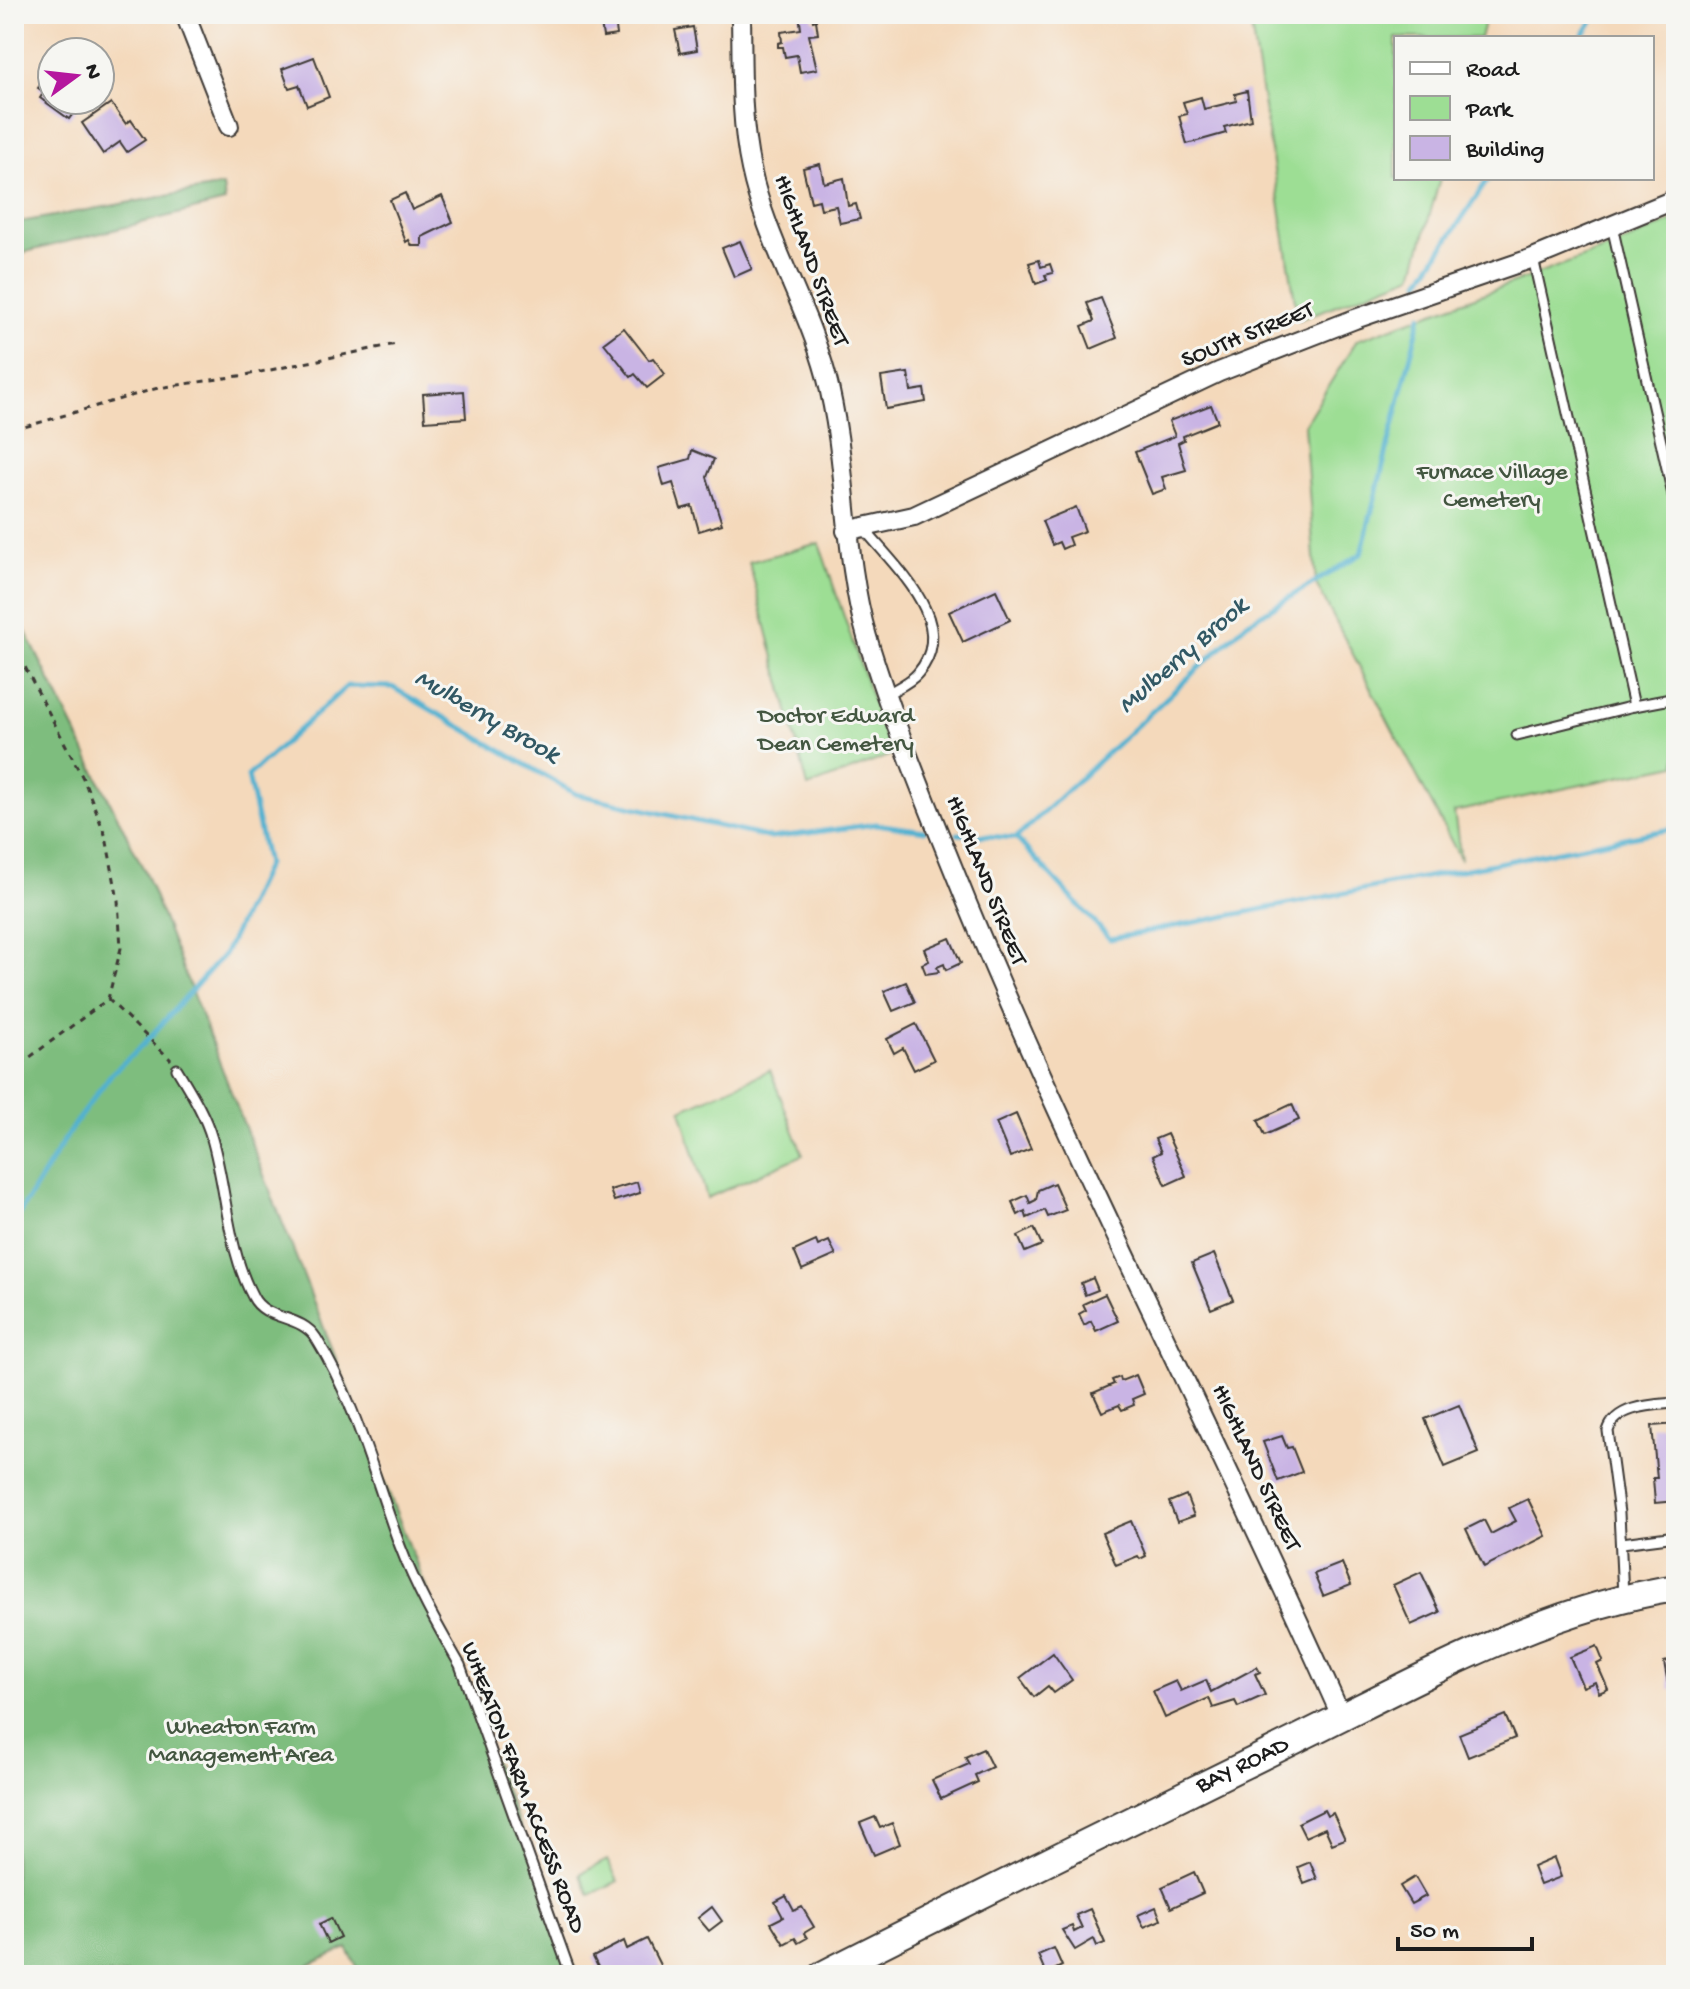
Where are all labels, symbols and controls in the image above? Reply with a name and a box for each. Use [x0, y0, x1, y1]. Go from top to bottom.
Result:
north arrow [36, 36, 116, 116]
legend [1394, 36, 1654, 180]
text: Road [1466, 57, 1520, 86]
text: N [77, 62, 106, 82]
text: Park [1465, 97, 1514, 126]
text: Building [1465, 137, 1544, 166]
street label: HIGHLAND STREET [766, 171, 855, 352]
street label: SOUTH STREET [1178, 296, 1320, 376]
park label: Furnace Village Cemetery [1415, 459, 1568, 516]
water label: Mulberry Brook [1113, 591, 1257, 722]
water label: Mulberry Brook [408, 664, 566, 773]
park label: Doctor Edward Dean Cemetery [756, 703, 916, 760]
street label: HIGHLAND STREET [938, 792, 1033, 972]
street label: HIGHLAND STREET [1204, 1380, 1307, 1557]
street label: WHEATON FARM ACCESS ROAD [453, 1638, 591, 1938]
park label: Wheaton Farm Management Area [148, 1714, 334, 1771]
street label: BAY ROAD [1191, 1730, 1294, 1801]
scale bar [1398, 1901, 1532, 1951]
text: 50 m [1410, 1918, 1459, 1947]

